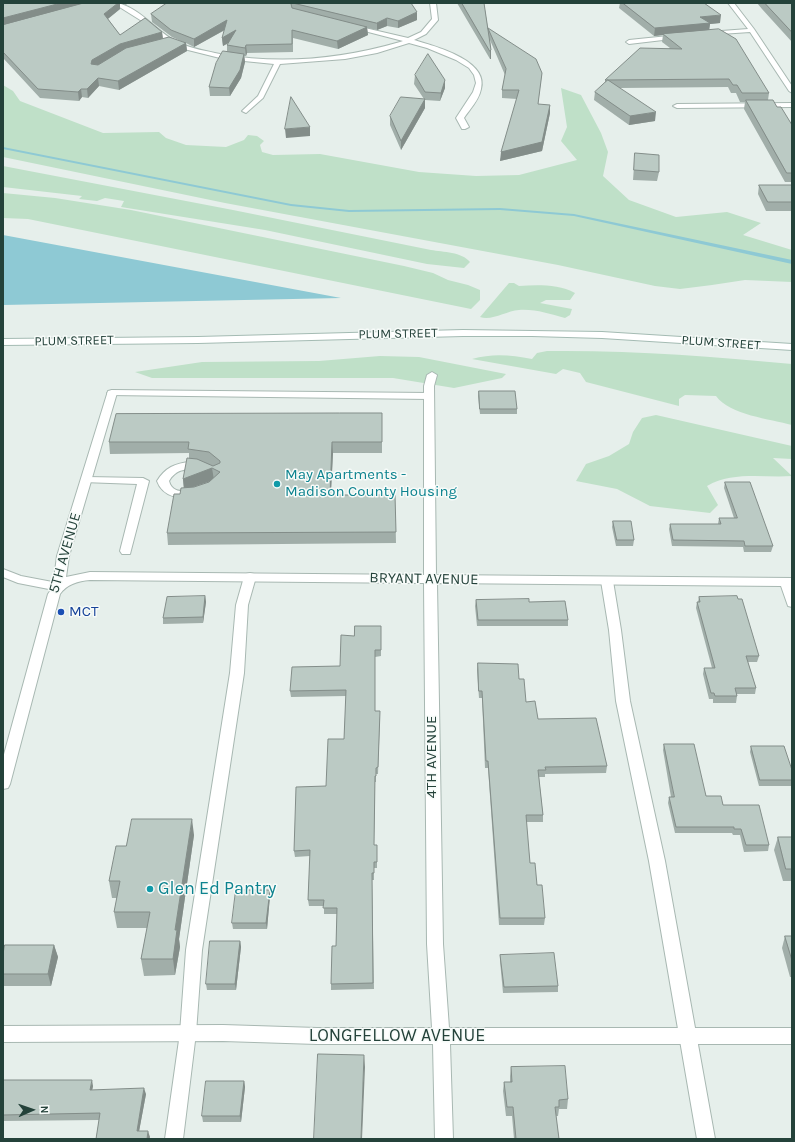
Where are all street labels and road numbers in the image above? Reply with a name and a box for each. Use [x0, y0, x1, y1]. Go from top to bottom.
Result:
street label: PLUM STREET [358, 326, 438, 342]
street label: PLUM STREET [681, 332, 761, 354]
street label: PLUM STREET [34, 333, 114, 349]
street label: 5TH AVENUE [45, 511, 85, 595]
street label: BRYANT AVENUE [369, 569, 479, 589]
street label: 4TH AVENUE [423, 715, 441, 799]
street label: LONGFELLOW AVENUE [309, 1025, 485, 1047]

